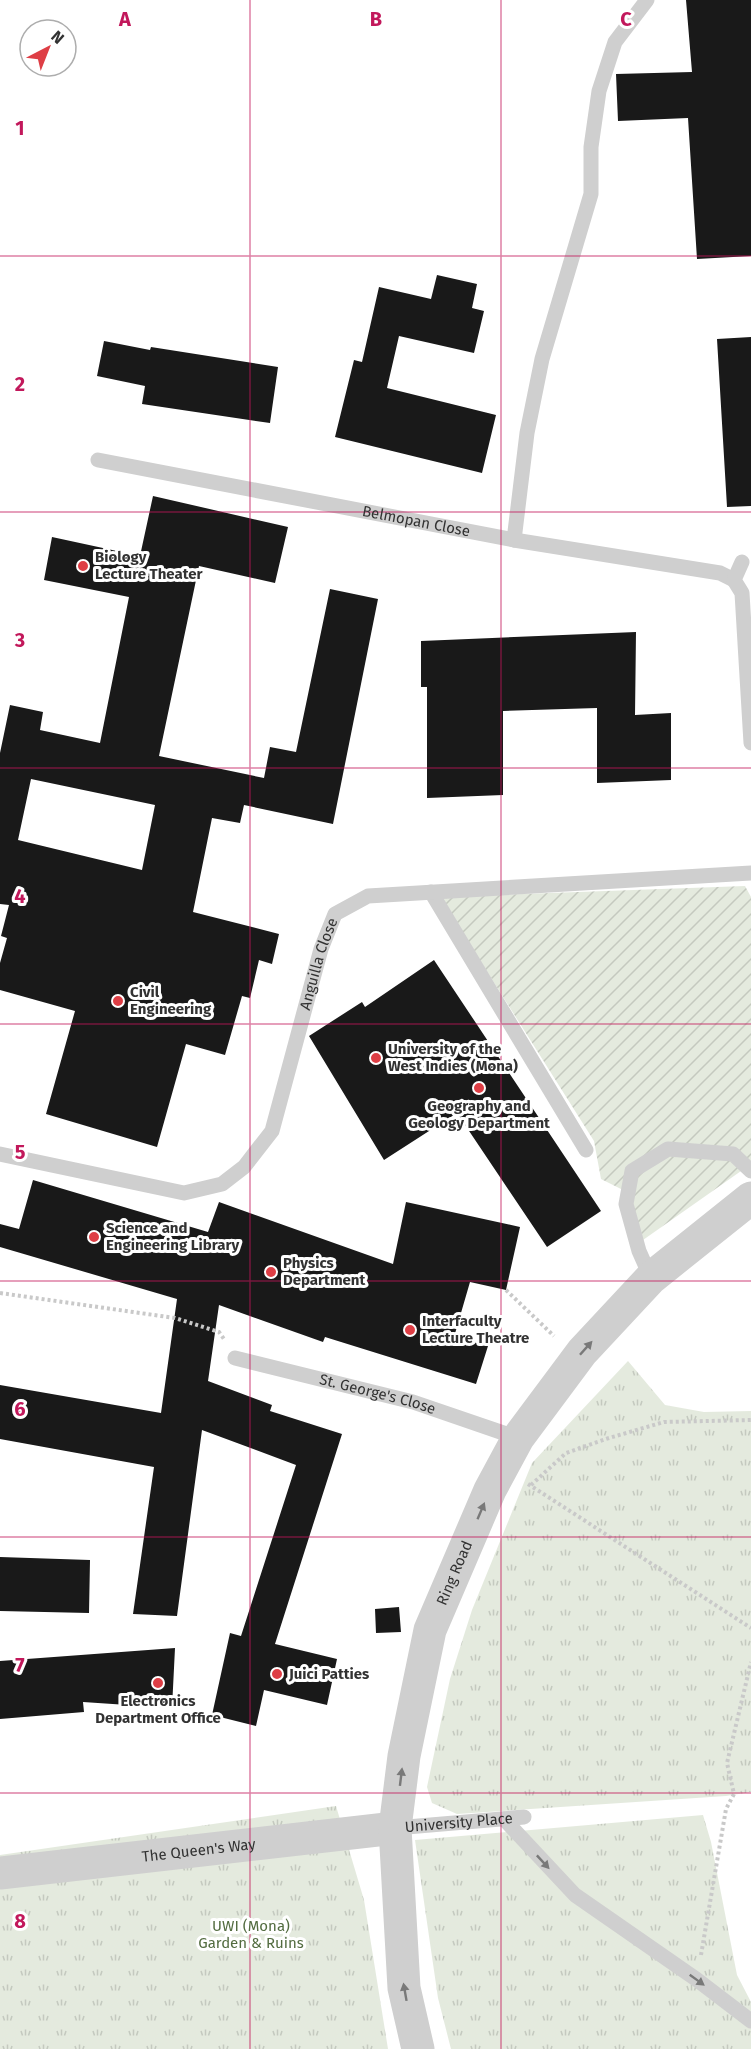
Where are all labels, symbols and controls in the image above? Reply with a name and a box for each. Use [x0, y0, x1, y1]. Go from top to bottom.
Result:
text: A [118, 7, 132, 31]
text: B [370, 7, 382, 31]
text: C [620, 7, 632, 31]
north arrow [18, 18, 78, 78]
text: N [47, 27, 68, 48]
text: 1 [15, 116, 25, 140]
text: 2 [15, 372, 25, 396]
street label: Belmopan Close [361, 502, 472, 540]
place label: Biology Lecture Theater [95, 548, 203, 583]
marker: Biology Lecture Theater [76, 559, 90, 573]
text: 3 [14, 628, 25, 652]
text: 4 [14, 884, 26, 908]
street label: Anguilla Close [296, 915, 342, 1012]
place label: Civil Engineering [130, 983, 212, 1018]
marker: Civil Engineering [111, 994, 125, 1008]
place label: University of the West Indies (Mona) [388, 1040, 518, 1075]
marker: University of the West Indies (Mona) [369, 1051, 383, 1065]
marker: Geography and Geology Department [472, 1081, 486, 1095]
place label: Geography and Geology Department [408, 1097, 550, 1132]
text: 5 [15, 1140, 26, 1164]
place label: Science and Engineering Library [106, 1219, 239, 1254]
marker: Science and Engineering Library [87, 1230, 101, 1244]
place label: Physics Department [283, 1254, 365, 1289]
marker: Physics Department [264, 1265, 278, 1279]
place label: Interfaculty Lecture Theatre [422, 1312, 529, 1347]
marker: Interfaculty Lecture Theatre [403, 1323, 417, 1337]
one-way arrow [579, 1341, 593, 1356]
street label: St. George's Close [318, 1370, 438, 1418]
text: 6 [14, 1397, 26, 1421]
one-way arrow [477, 1502, 486, 1520]
street label: Ring Road [433, 1538, 476, 1608]
text: 7 [15, 1653, 25, 1677]
place label: Juici Patties [288, 1665, 369, 1683]
marker: Juici Patties [270, 1667, 284, 1681]
marker: Electronics Department Office [151, 1676, 165, 1690]
place label: Electronics Department Office [95, 1692, 221, 1727]
one-way arrow [397, 1767, 406, 1786]
street label: University Place [404, 1809, 513, 1836]
street label: The Queen's Way [141, 1835, 257, 1866]
one-way arrow [536, 1854, 550, 1868]
text: 8 [14, 1909, 26, 1933]
park label: UWI (Mona) Garden & Ruins [198, 1917, 304, 1952]
one-way arrow [690, 1974, 705, 1986]
one-way arrow [400, 1982, 409, 2001]

